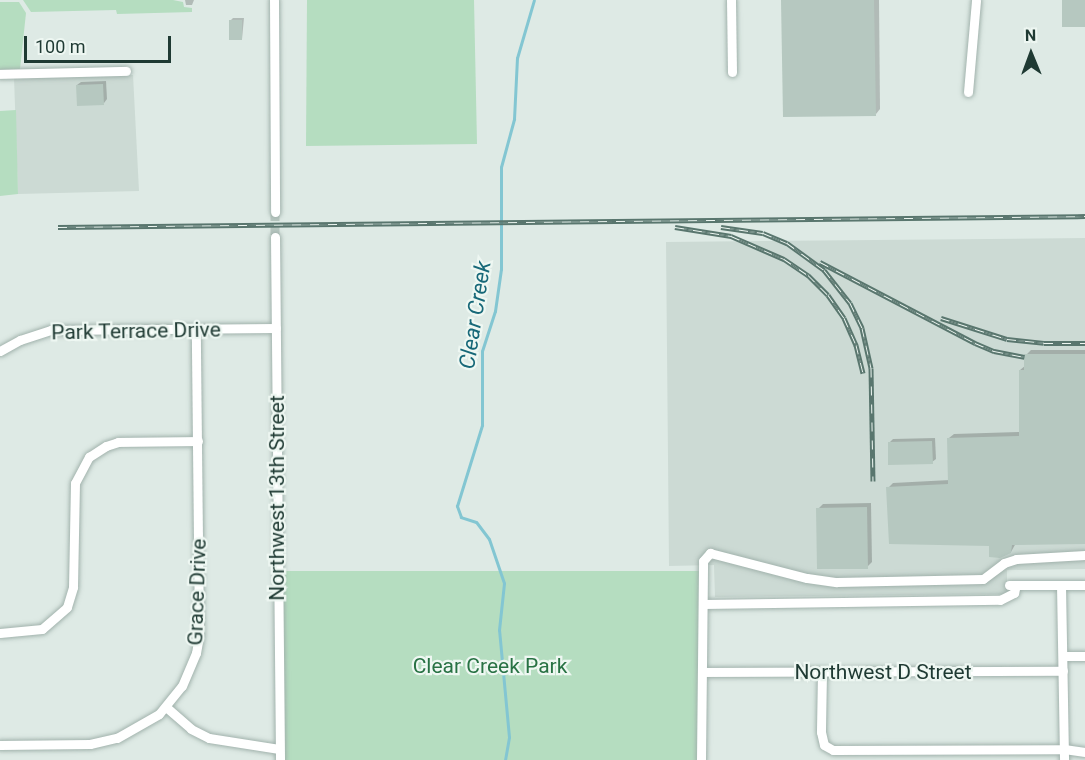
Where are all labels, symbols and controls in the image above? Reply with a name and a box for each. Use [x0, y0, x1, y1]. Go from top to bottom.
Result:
scale bar [27, 24, 174, 62]
north arrow [1001, 24, 1061, 84]
text: N [1025, 26, 1036, 45]
text: 100 m [35, 36, 86, 57]
water label: Clear Creek [453, 259, 497, 371]
street label: Park Terrace Drive [51, 317, 221, 345]
street label: Northwest 13th Street [264, 395, 290, 601]
street label: Grace Drive [183, 538, 211, 646]
park label: Clear Creek Park [413, 653, 567, 679]
street label: Northwest D Street [794, 659, 972, 685]

